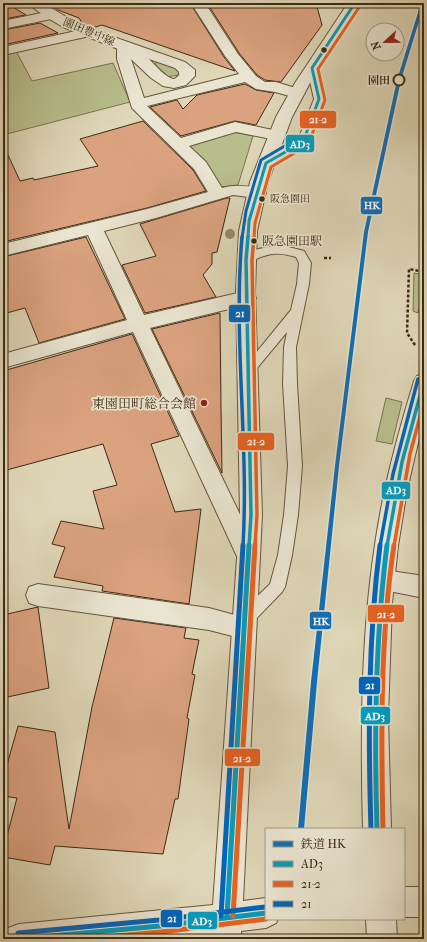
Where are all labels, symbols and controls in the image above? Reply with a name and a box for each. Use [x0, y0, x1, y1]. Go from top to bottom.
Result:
street label: 園田豊中線 [61, 15, 117, 49]
north arrow [365, 22, 405, 62]
text: N [368, 39, 384, 52]
unlabelled marker [319, 45, 329, 55]
marker: 園田 [392, 73, 406, 87]
place label: 園田 [368, 74, 390, 87]
line badge: 21-2 [299, 110, 337, 129]
text: 21-2 [309, 113, 327, 126]
line badge: AD3 [285, 134, 315, 153]
text: AD3 [289, 138, 311, 151]
place label: 阪急園田 [270, 193, 310, 205]
marker: 阪急園田 [257, 194, 267, 204]
line badge: HK [360, 196, 383, 215]
text: HK [364, 199, 381, 212]
place label: 阪急園田駅 [262, 234, 322, 248]
marker: 阪急園田駅 [249, 236, 259, 246]
line badge: 21 [228, 304, 251, 323]
text: 21 [235, 307, 245, 320]
place label: 東園田町総合会館 [92, 396, 196, 411]
marker: 東園田町総合会館 [199, 398, 209, 408]
line badge: 21-2 [237, 432, 275, 451]
text: 21-2 [247, 435, 265, 448]
line badge: AD3 [381, 481, 411, 500]
text: AD3 [385, 484, 407, 497]
line badge: 21-2 [367, 604, 405, 623]
text: 21-2 [377, 608, 395, 621]
line badge: HK [309, 611, 332, 630]
text: HK [313, 615, 330, 628]
line badge: 21 [358, 676, 381, 695]
text: 21 [365, 679, 375, 692]
line badge: AD3 [360, 706, 391, 725]
text: AD3 [364, 710, 386, 723]
line badge: 21-2 [224, 748, 261, 767]
text: 21-2 [233, 752, 251, 765]
legend [265, 828, 405, 920]
text: 鉄道 HK [300, 837, 347, 851]
text: AD3 [300, 857, 323, 871]
text: 21-2 [301, 877, 321, 891]
text: 21 [301, 897, 311, 911]
line badge: 21 [160, 909, 183, 928]
line badge: AD3 [187, 911, 218, 930]
text: 21 [167, 912, 177, 925]
text: AD3 [191, 915, 213, 928]

